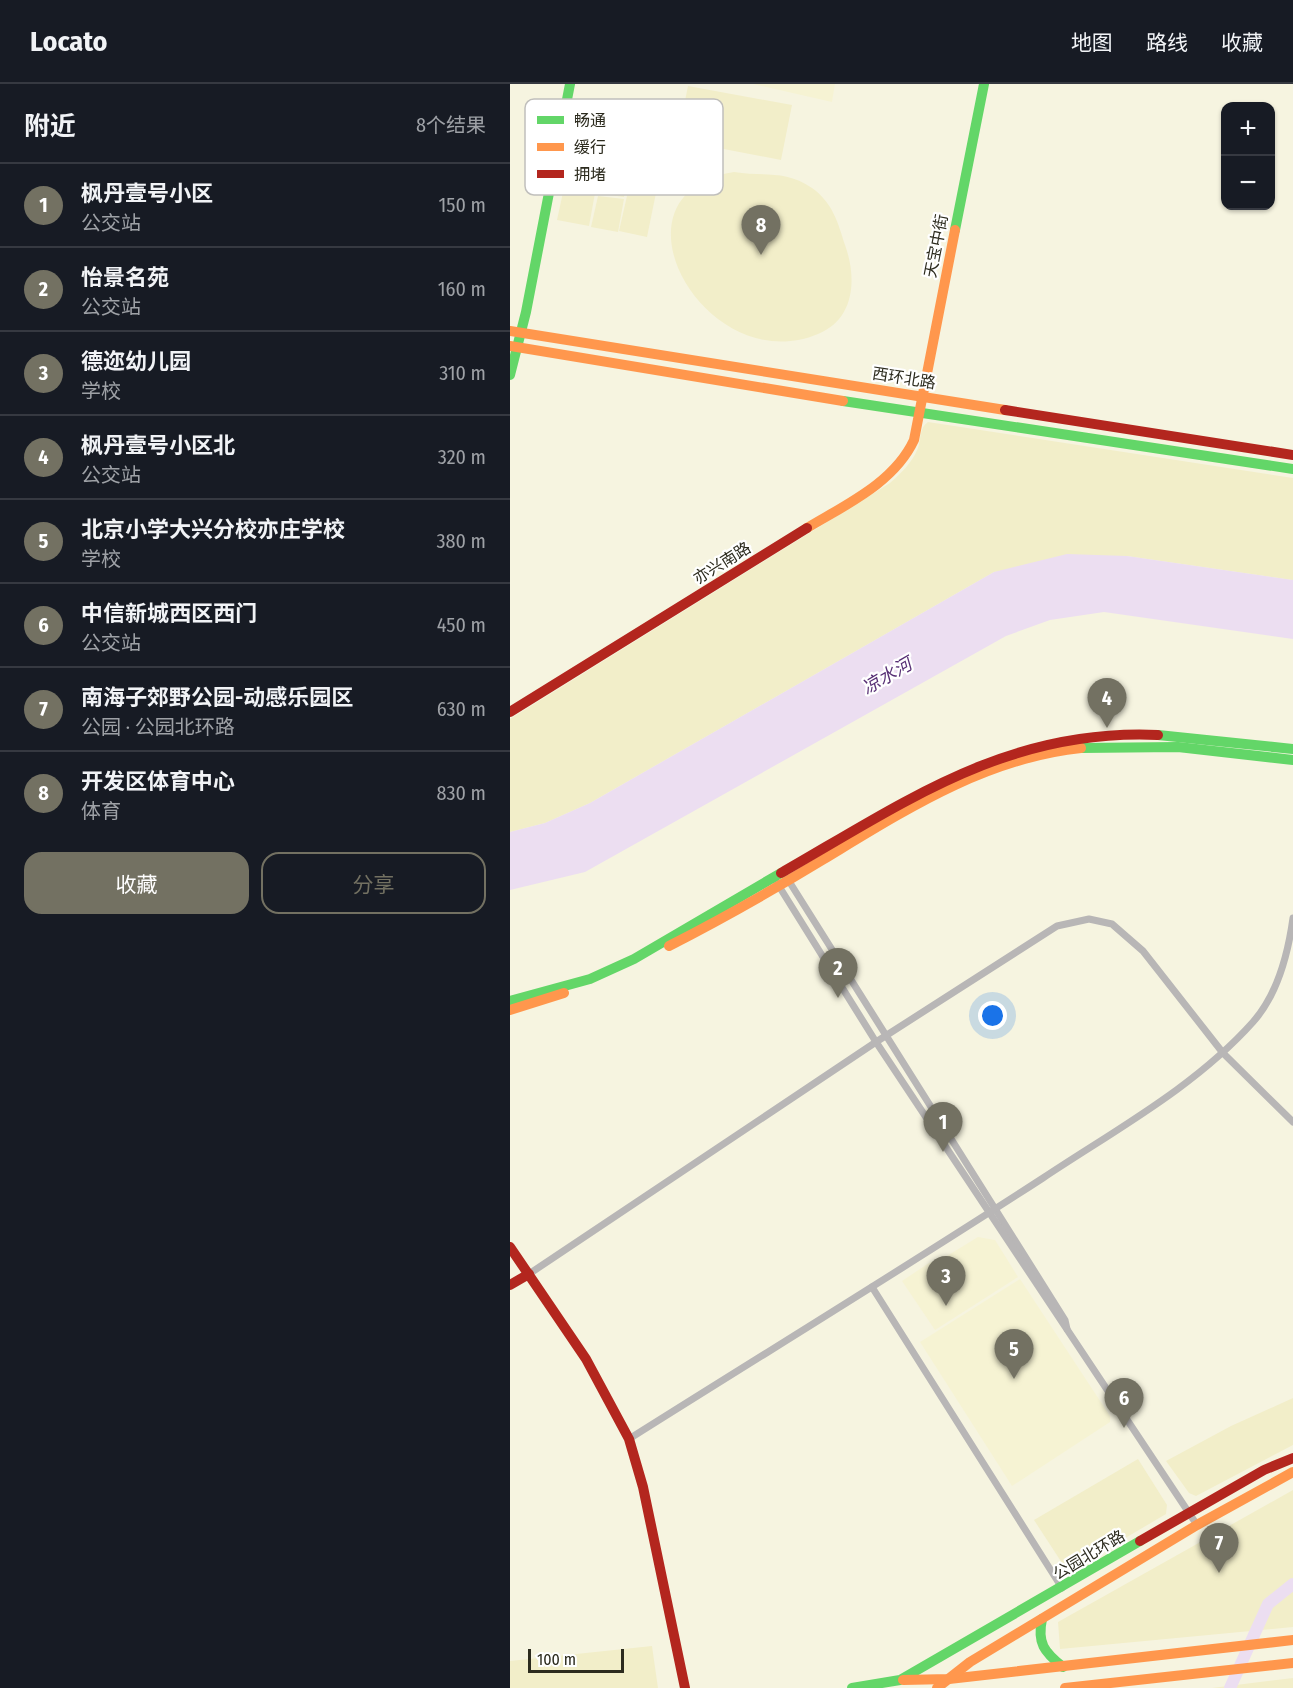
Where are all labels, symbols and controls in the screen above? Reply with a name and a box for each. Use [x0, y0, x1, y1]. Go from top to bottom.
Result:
text: Locato [30, 25, 108, 58]
text: 地图 [1071, 30, 1113, 56]
text: 路线 [1146, 30, 1188, 56]
text: 收藏 [1221, 30, 1263, 56]
legend [525, 99, 723, 195]
map controls [1221, 102, 1275, 210]
button: + [1221, 102, 1275, 156]
text: 附近 [24, 111, 76, 142]
text: 畅通 [574, 111, 606, 130]
text: 8个结果 [416, 113, 486, 137]
text: 缓行 [574, 138, 606, 157]
button: − [1221, 156, 1275, 210]
text: 拥堵 [574, 165, 606, 184]
text: 枫丹壹号小区 [81, 180, 213, 207]
text: 1 [39, 193, 48, 217]
text: 150 m [439, 193, 486, 217]
pin: 8 [742, 206, 780, 255]
text: 公交站 [81, 211, 141, 235]
street label: 天宝中街 [921, 213, 951, 279]
text: 怡景名苑 [81, 264, 169, 291]
text: 2 [39, 277, 48, 301]
text: 160 m [438, 277, 486, 301]
text: 公交站 [81, 295, 141, 319]
text: 德迩幼儿园 [81, 348, 191, 375]
text: 3 [39, 361, 48, 385]
text: 310 m [439, 361, 486, 385]
street label: 西环北路 [871, 364, 937, 392]
text: 学校 [81, 379, 121, 403]
text: 枫丹壹号小区北 [81, 432, 235, 459]
text: 4 [38, 445, 49, 469]
text: 320 m [438, 445, 486, 469]
text: 公交站 [81, 463, 141, 487]
text: 北京小学大兴分校亦庄学校 [81, 516, 345, 543]
text: 5 [39, 529, 48, 553]
text: 380 m [436, 529, 486, 553]
street label: 亦兴南路 [690, 538, 754, 588]
text: 学校 [81, 547, 121, 571]
text: 中信新城西区西门 [81, 600, 257, 627]
text: 6 [38, 613, 49, 637]
text: 450 m [437, 613, 486, 637]
text: 公交站 [81, 631, 141, 655]
water label: 凉水河 [858, 651, 918, 699]
pin: 4 [1088, 678, 1126, 728]
text: 南海子郊野公园-动感乐园区 [81, 684, 353, 711]
text: 7 [39, 697, 48, 721]
text: 630 m [437, 697, 486, 721]
text: 公园 · 公园北环路 [81, 715, 235, 739]
text: 开发区体育中心 [81, 768, 235, 795]
text: 8 [38, 781, 49, 805]
text: 830 m [436, 781, 486, 805]
text: 体育 [81, 799, 121, 823]
button: 收藏 [24, 852, 249, 914]
button: 分享 [261, 852, 486, 914]
pin: 2 [818, 948, 858, 998]
your location [978, 1001, 1007, 1030]
pin: 1 [924, 1102, 962, 1152]
pin: 3 [926, 1256, 966, 1306]
pin: 5 [994, 1330, 1034, 1379]
pin: 6 [1104, 1378, 1144, 1428]
pin: 7 [1200, 1524, 1238, 1573]
street label: 公园北环路 [1050, 1526, 1128, 1584]
scale bar [528, 1646, 624, 1674]
text: 100 m [537, 1650, 576, 1669]

